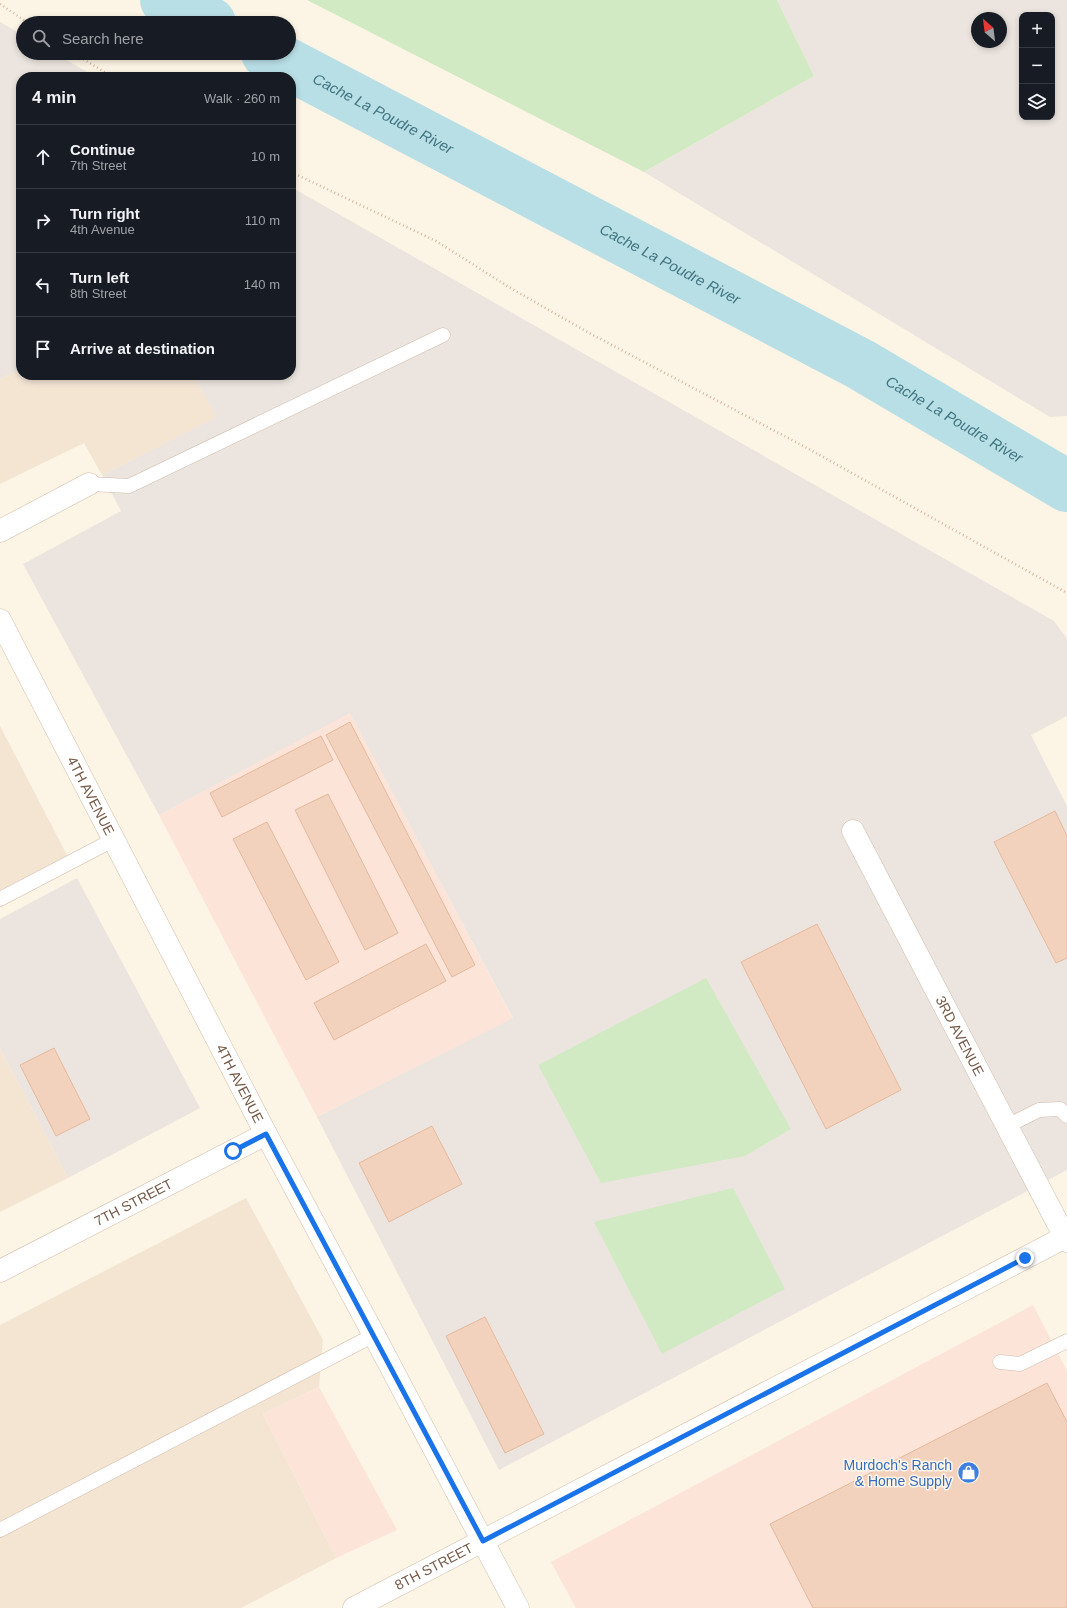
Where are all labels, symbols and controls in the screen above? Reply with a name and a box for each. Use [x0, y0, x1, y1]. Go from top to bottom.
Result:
north arrow [971, 12, 1007, 48]
map controls [1019, 12, 1055, 120]
button: + [1019, 12, 1055, 48]
search box [16, 16, 296, 60]
icon: search [30, 27, 52, 49]
text: Search here [62, 30, 144, 47]
button: − [1019, 48, 1055, 84]
water label: Cache La Poudre River [310, 70, 457, 158]
button: layers [1019, 84, 1055, 120]
text: 4 min [32, 88, 76, 107]
text: Walk · 260 m [204, 91, 280, 106]
text: Continue [70, 141, 135, 158]
icon: ahead [32, 146, 54, 168]
text: 10 m [251, 149, 280, 164]
text: 7th Street [70, 158, 126, 173]
text: Turn right [70, 205, 140, 222]
icon: right [32, 210, 54, 232]
text: 110 m [245, 213, 280, 228]
water label: Cache La Poudre River [597, 220, 744, 308]
text: 4th Avenue [70, 222, 135, 237]
text: Turn left [70, 269, 129, 286]
icon: left [32, 274, 54, 296]
text: 140 m [244, 277, 280, 292]
text: 8th Street [70, 286, 126, 301]
icon: arrive [32, 338, 54, 360]
text: Arrive at destination [70, 340, 215, 357]
water label: Cache La Poudre River [883, 372, 1027, 467]
street label: 4TH AVENUE [64, 754, 118, 838]
street label: 3RD AVENUE [932, 993, 987, 1078]
street label: 4TH AVENUE [213, 1042, 267, 1126]
route start [224, 1142, 242, 1160]
street label: 7TH STREET [92, 1175, 175, 1229]
route end [1016, 1249, 1034, 1267]
place label: Murdoch's Ranch & Home Supply [844, 1457, 952, 1489]
shop icon: Murdoch's Ranch & Home Supply [955, 1460, 981, 1486]
street label: 8TH STREET [392, 1539, 476, 1593]

